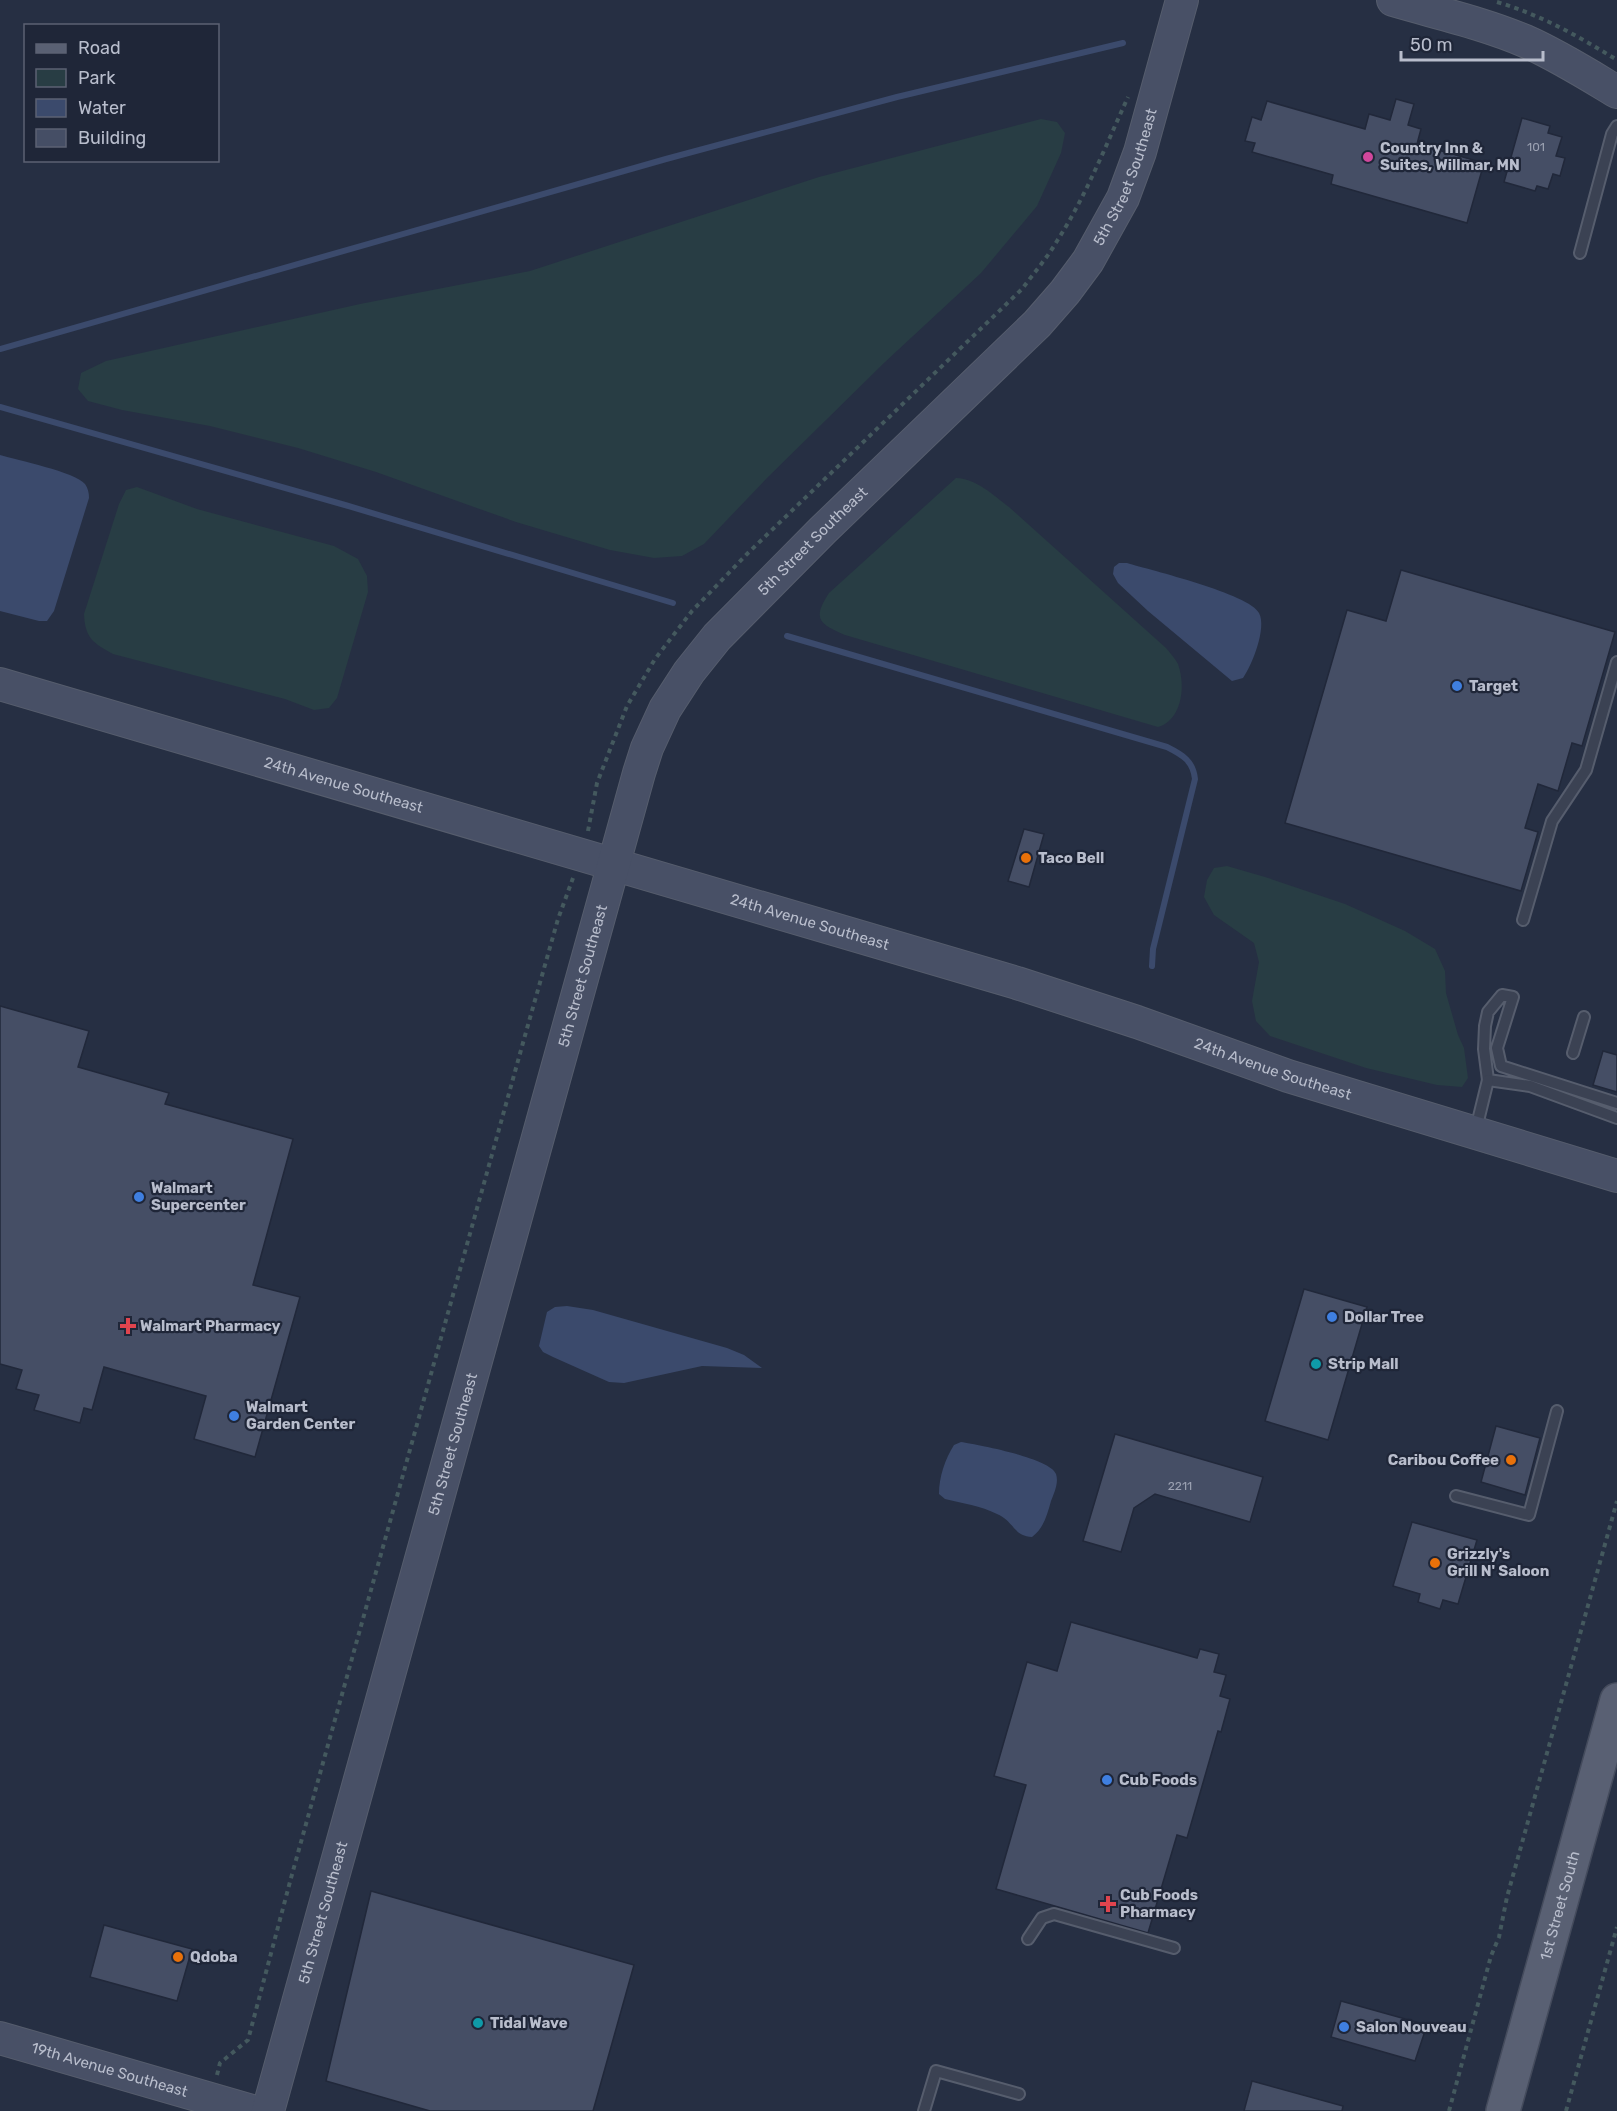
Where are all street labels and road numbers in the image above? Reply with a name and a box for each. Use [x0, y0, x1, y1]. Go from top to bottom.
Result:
street label: 5th Street Southeast [1089, 106, 1161, 249]
street label: 5th Street Southeast [754, 483, 871, 599]
street label: 24th Avenue Southeast [262, 753, 425, 817]
street label: 24th Avenue Southeast [728, 890, 891, 954]
street label: 5th Street Southeast [554, 902, 611, 1049]
street label: 24th Avenue Southeast [1192, 1034, 1354, 1104]
street label: 5th Street Southeast [425, 1371, 481, 1517]
street label: 5th Street Southeast [295, 1839, 351, 1986]
street label: 1st Street South [1536, 1849, 1584, 1962]
street label: 19th Avenue Southeast [29, 2039, 190, 2101]

